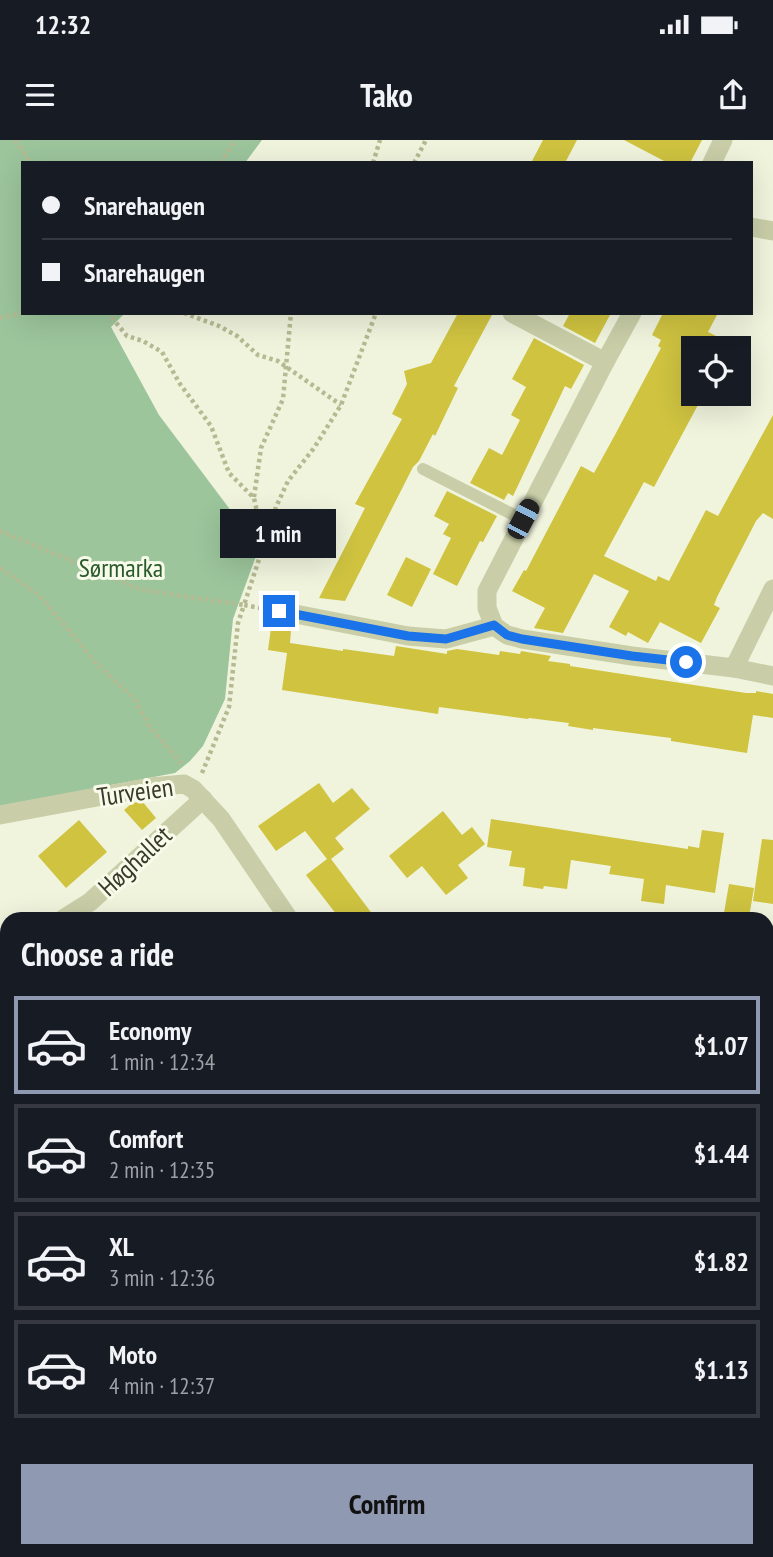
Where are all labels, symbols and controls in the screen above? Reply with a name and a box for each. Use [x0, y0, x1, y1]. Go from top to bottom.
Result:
text: 12:32 [35, 8, 91, 41]
text: Tako [360, 74, 413, 116]
icon: menu [21, 76, 59, 114]
icon: share [714, 76, 752, 114]
text: Snarehaugen [84, 189, 205, 222]
text: Snarehaugen [84, 256, 205, 289]
map controls [681, 336, 751, 406]
button: locate [681, 336, 751, 406]
car [504, 496, 543, 542]
callout: 1 min [221, 510, 337, 559]
text: 1 min [255, 519, 301, 548]
park label: Sørmarka [79, 551, 163, 584]
route end [263, 595, 295, 627]
route start [670, 646, 702, 678]
street label: Turveien [95, 770, 175, 813]
street label: Høghallet [91, 818, 178, 903]
text: Choose a ride [21, 933, 174, 975]
icon: car [25, 1014, 88, 1077]
text: Economy [109, 1014, 191, 1047]
text: $1.07 [694, 1029, 749, 1062]
text: 1 min · 12:34 [109, 1047, 215, 1076]
icon: car [25, 1122, 88, 1185]
text: Comfort [109, 1122, 183, 1155]
text: $1.44 [694, 1137, 749, 1170]
text: 2 min · 12:35 [109, 1155, 215, 1184]
icon: car [25, 1230, 88, 1293]
text: XL [109, 1230, 134, 1263]
text: $1.82 [694, 1245, 749, 1278]
text: 3 min · 12:36 [109, 1263, 215, 1292]
icon: car [25, 1338, 88, 1401]
text: Moto [109, 1338, 157, 1371]
text: $1.13 [694, 1353, 749, 1386]
text: 4 min · 12:37 [109, 1371, 215, 1400]
button: Confirm [21, 1464, 753, 1544]

